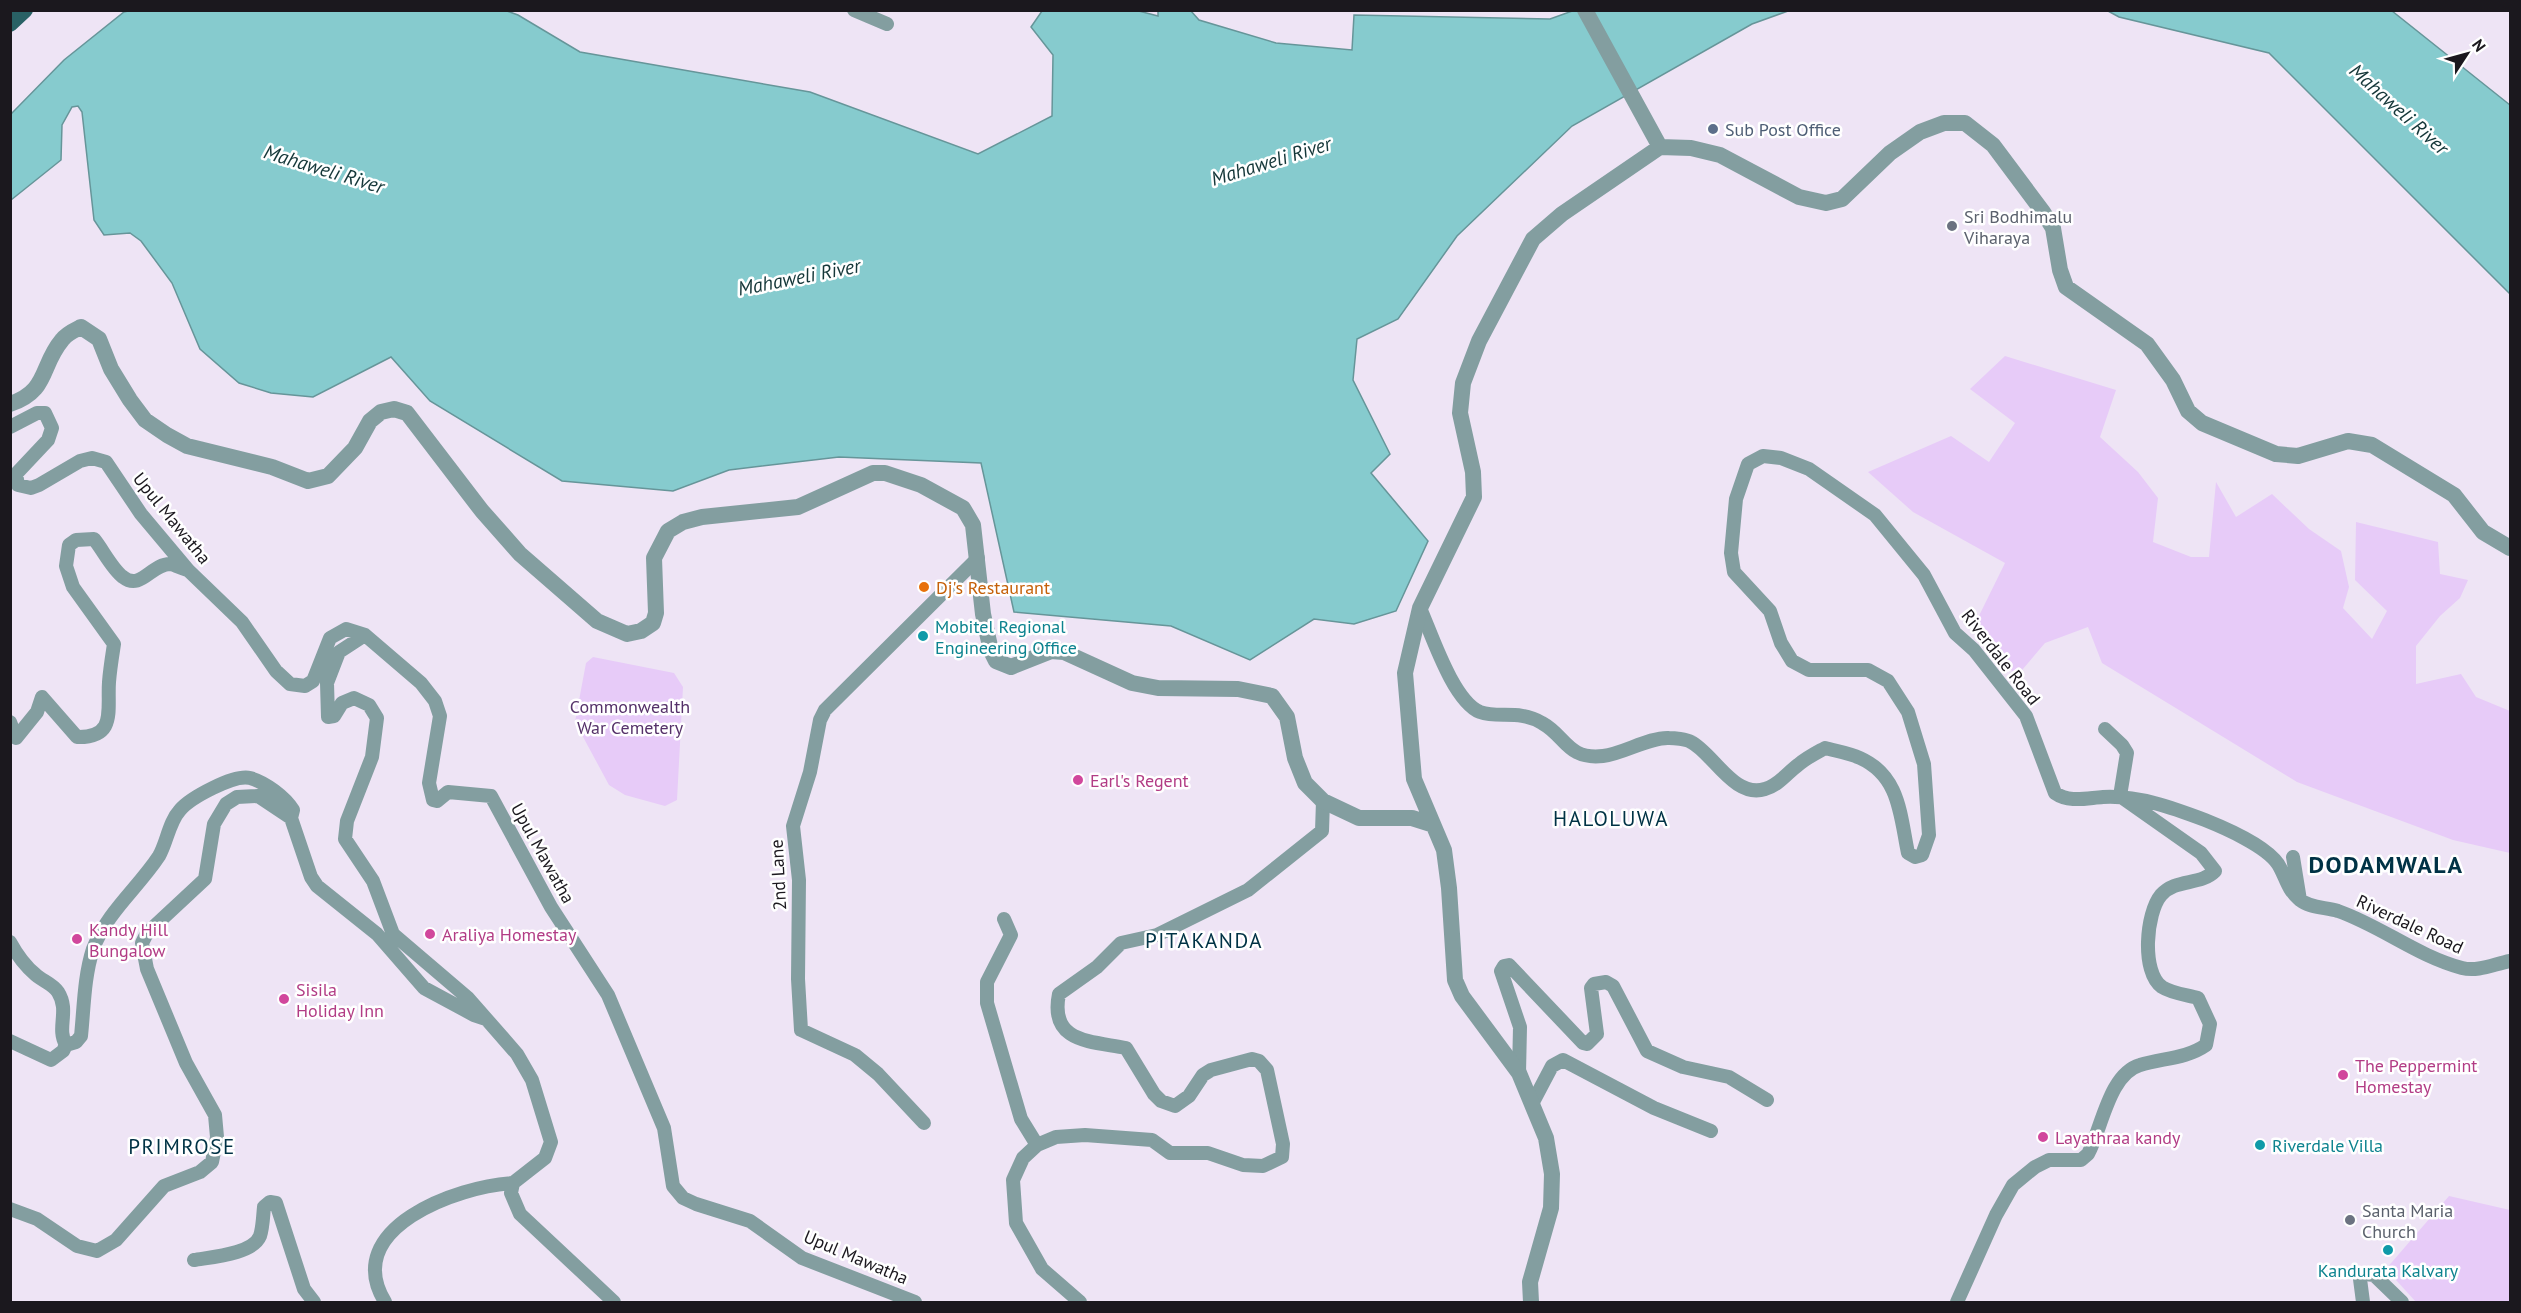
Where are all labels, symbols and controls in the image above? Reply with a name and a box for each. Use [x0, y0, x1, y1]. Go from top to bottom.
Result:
north arrow [2437, 24, 2497, 84]
text: N [2468, 35, 2490, 55]
water label: Mahaweli River [2344, 58, 2455, 161]
place label: Sub Post Office [1725, 118, 1841, 141]
marker: Sub Post Office [1706, 122, 1720, 136]
water label: Mahaweli River [1208, 130, 1336, 192]
water label: Mahaweli River [261, 138, 389, 200]
place label: Sri Bodhimalu Viharaya [1963, 205, 2072, 249]
marker: Sri Bodhimalu Viharaya [1945, 219, 1959, 233]
water label: Mahaweli River [735, 252, 864, 302]
street label: Upul Mawatha [128, 467, 216, 569]
place label: Dj's Restaurant [936, 576, 1050, 599]
marker: Dj's Restaurant [917, 580, 931, 594]
street label: Riverdale Road [1956, 605, 2046, 709]
place label: Mobitel Regional Engineering Office [935, 615, 1077, 659]
marker: Mobitel Regional Engineering Office [916, 629, 930, 643]
park label: Commonwealth War Cemetery [570, 695, 690, 739]
place label: Earl's Regent [1090, 769, 1189, 792]
marker: Earl's Regent [1071, 773, 1085, 787]
street label: Upul Mawatha [506, 799, 580, 907]
district label: HALOLUWA [1553, 805, 1669, 832]
street label: 2nd Lane [765, 839, 791, 911]
district label: DODAMWALA [2309, 849, 2463, 880]
street label: Riverdale Road [2353, 889, 2467, 959]
place label: Kandy Hill Bungalow [89, 918, 169, 962]
place label: Araliya Homestay [442, 923, 577, 946]
marker: Araliya Homestay [423, 927, 437, 941]
district label: PITAKANDA [1145, 927, 1263, 954]
marker: Kandy Hill Bungalow [70, 932, 84, 946]
place label: Sisila Holiday Inn [296, 978, 384, 1022]
marker: Sisila Holiday Inn [277, 992, 291, 1006]
place label: The Peppermint Homestay [2355, 1054, 2477, 1098]
marker: The Peppermint Homestay [2336, 1068, 2350, 1082]
place label: Layathraa kandy [2055, 1126, 2181, 1149]
marker: Layathraa kandy [2036, 1130, 2050, 1144]
district label: PRIMROSE [128, 1133, 236, 1160]
place label: Riverdale Villa [2272, 1134, 2383, 1157]
marker: Riverdale Villa [2253, 1138, 2267, 1152]
place label: Santa Maria Church [2362, 1199, 2453, 1243]
marker: Santa Maria Church [2343, 1213, 2357, 1227]
street label: Upul Mawatha [800, 1225, 912, 1289]
marker: Kandurata Kalvary [2381, 1243, 2395, 1257]
place label: Kandurata Kalvary [2318, 1259, 2459, 1282]

